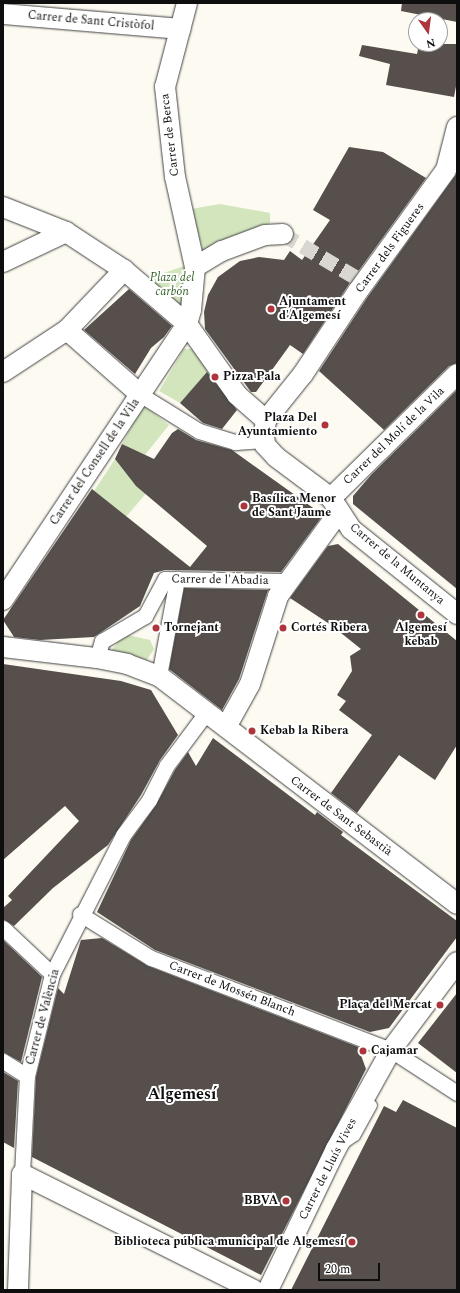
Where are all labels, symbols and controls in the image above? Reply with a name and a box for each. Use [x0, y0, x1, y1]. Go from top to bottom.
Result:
street label: Carrer de Sant Cristòfol [27, 8, 155, 34]
north arrow [408, 12, 448, 52]
text: N [424, 34, 437, 52]
street label: Carrer de Berca [158, 93, 182, 177]
street label: Carrer dels Figueres [353, 200, 427, 296]
park label: Plaza del carbón [150, 271, 194, 299]
place label: Ajuntament d'Algemesí [279, 295, 346, 323]
marker: Ajuntament d'Algemesí [266, 304, 276, 314]
place label: Pizza Pala [223, 370, 281, 384]
marker: Pizza Pala [210, 372, 220, 382]
street label: Carrer del Molí de la Vila [340, 384, 448, 488]
street label: Carrer del Consell de la Vila [47, 396, 143, 528]
place label: Plaza Del Ayuntamiento [238, 411, 317, 439]
marker: Plaza Del Ayuntamiento [320, 420, 330, 430]
place label: Basílica Menor de Sant Jaume [252, 492, 336, 520]
marker: Basílica Menor de Sant Jaume [239, 501, 249, 511]
street label: Carrer de la Muntanya [347, 520, 447, 608]
street label: Carrer de l'Abadia [171, 572, 269, 588]
marker: Algemesí kebab [416, 610, 426, 620]
place label: Tornejant [164, 621, 219, 635]
place label: Cortés Ribera [291, 621, 367, 635]
place label: Algemesí kebab [395, 621, 447, 649]
marker: Tornejant [151, 623, 161, 633]
marker: Cortés Ribera [278, 623, 288, 633]
place label: Kebab la Ribera [260, 724, 348, 738]
marker: Kebab la Ribera [247, 726, 257, 736]
street label: Carrer de Sant Sebastià [287, 773, 395, 859]
street label: Carrer de Mossén Blanch [167, 958, 297, 1020]
street label: Carrer de València [23, 967, 63, 1067]
place label: Plaça del Mercat [339, 998, 432, 1012]
marker: Plaça del Mercat [435, 1000, 445, 1010]
place label: Cajamar [371, 1044, 418, 1058]
marker: Cajamar [358, 1046, 368, 1056]
district label: Algemesí [148, 1084, 216, 1104]
street label: Carrer de Lluís Vives [296, 1116, 360, 1222]
place label: BBVA [244, 1194, 278, 1208]
marker: BBVA [281, 1196, 291, 1206]
place label: Biblioteca pública municipal de Algemesí [114, 1235, 344, 1249]
marker: Biblioteca pública municipal de Algemesí [347, 1237, 357, 1247]
scale bar [320, 1255, 382, 1281]
text: 20 m [325, 1260, 350, 1279]

